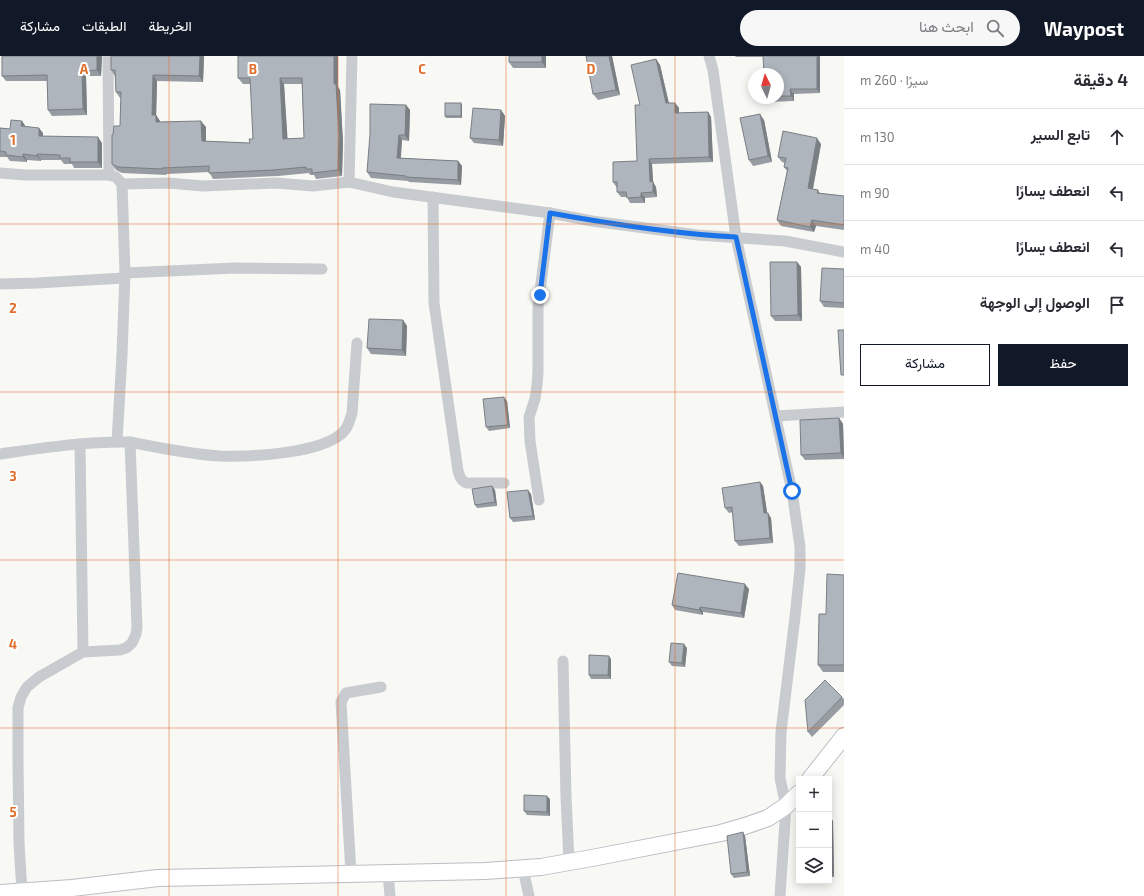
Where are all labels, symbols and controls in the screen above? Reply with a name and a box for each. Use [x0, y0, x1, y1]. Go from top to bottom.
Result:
search box [740, 10, 1020, 46]
text: مشاركة [20, 17, 60, 34]
text: الطبقات [82, 17, 126, 34]
text: الخريطة [148, 17, 192, 34]
text: ابحث هنا [919, 17, 974, 35]
icon: search [984, 17, 1006, 39]
text: Waypost [1044, 17, 1124, 40]
text: A [80, 61, 89, 77]
text: B [249, 61, 257, 77]
text: C [418, 61, 426, 77]
text: D [587, 61, 596, 77]
north arrow [748, 68, 784, 104]
text: 4 دقيقة [1073, 69, 1128, 89]
text: سيرًا · 260 m [860, 72, 928, 88]
text: تابع السير [1031, 125, 1090, 143]
icon: ahead [1106, 126, 1128, 148]
text: 130 m [860, 129, 895, 145]
text: 1 [10, 132, 16, 148]
text: انعطف يسارًا [1016, 181, 1090, 199]
icon: left [1106, 182, 1128, 204]
text: 90 m [860, 185, 890, 201]
text: انعطف يسارًا [1016, 237, 1090, 255]
icon: left [1106, 238, 1128, 260]
text: 40 m [860, 241, 890, 257]
route end [531, 286, 549, 304]
text: الوصول إلى الوجهة [980, 293, 1090, 311]
icon: arrive [1106, 294, 1128, 316]
text: 2 [9, 300, 17, 316]
button: مشاركة [860, 344, 990, 386]
button: حفظ [998, 344, 1128, 386]
text: 3 [9, 468, 17, 484]
route start [783, 482, 801, 500]
text: 4 [9, 636, 17, 652]
map controls [796, 776, 832, 884]
button: + [796, 776, 832, 812]
text: 5 [9, 804, 17, 820]
button: − [796, 812, 832, 848]
button: layers [796, 848, 832, 884]

